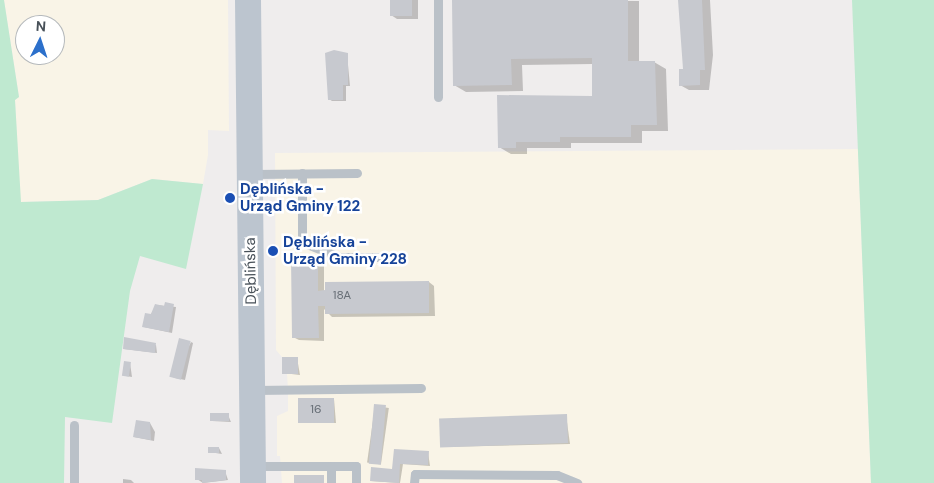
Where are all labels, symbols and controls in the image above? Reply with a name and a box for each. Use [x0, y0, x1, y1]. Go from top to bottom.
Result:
north arrow [15, 15, 65, 65]
text: N [35, 17, 47, 35]
place label: Dęblińska - Urząd Gminy 122 [240, 180, 360, 215]
marker: Dęblińska - Urząd Gminy 122 [224, 192, 236, 204]
place label: Dęblińska - Urząd Gminy 228 [283, 233, 407, 268]
street label: Dęblińska [241, 237, 261, 305]
marker: Dęblińska - Urząd Gminy 228 [267, 245, 279, 257]
house number: 18A [333, 289, 351, 303]
house number: 16 [310, 403, 322, 417]

